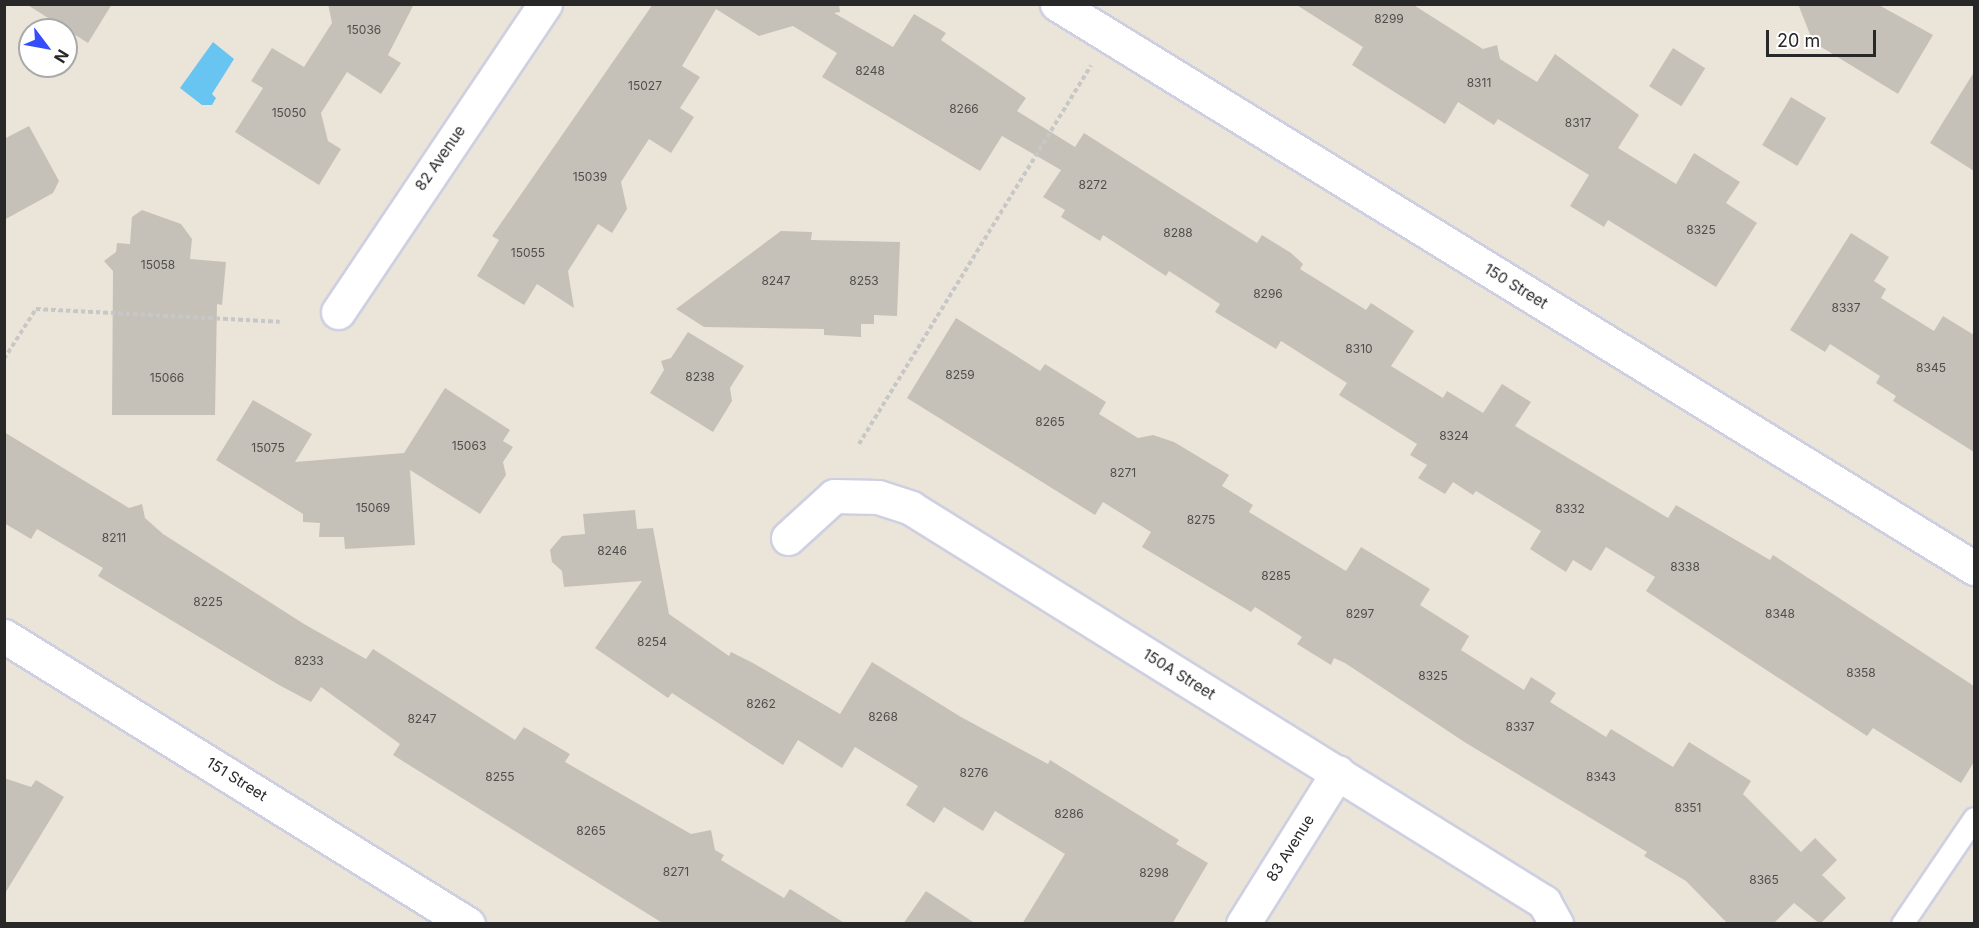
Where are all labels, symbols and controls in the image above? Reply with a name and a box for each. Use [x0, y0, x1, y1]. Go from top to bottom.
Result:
house number: 8299 [1374, 12, 1404, 26]
north arrow [18, 18, 78, 78]
scale bar [1769, 18, 1878, 56]
house number: 15036 [347, 23, 381, 37]
text: 20 m [1777, 30, 1820, 51]
text: N [50, 46, 73, 67]
house number: 8248 [855, 64, 885, 78]
house number: 8311 [1467, 76, 1491, 90]
house number: 15027 [628, 79, 662, 93]
house number: 8266 [949, 102, 979, 116]
house number: 15050 [272, 106, 306, 120]
house number: 8317 [1565, 116, 1591, 130]
street label: 82 Avenue [411, 122, 469, 194]
house number: 15039 [573, 170, 607, 184]
house number: 8272 [1079, 178, 1107, 192]
house number: 8325 [1686, 223, 1716, 237]
house number: 8288 [1163, 226, 1193, 240]
house number: 15055 [511, 246, 545, 260]
house number: 15058 [141, 258, 175, 272]
street label: 150 Street [1481, 259, 1551, 313]
house number: 8247 [761, 274, 791, 288]
house number: 8253 [849, 274, 879, 288]
house number: 8296 [1253, 287, 1283, 301]
house number: 8337 [1831, 301, 1861, 315]
house number: 8310 [1345, 342, 1373, 356]
house number: 8345 [1916, 361, 1946, 375]
house number: 8259 [945, 368, 975, 382]
house number: 8238 [685, 370, 715, 384]
house number: 15066 [150, 371, 184, 385]
house number: 8265 [1035, 415, 1065, 429]
house number: 8324 [1439, 429, 1469, 443]
house number: 15063 [452, 439, 486, 453]
house number: 15075 [251, 441, 285, 455]
house number: 8271 [1110, 466, 1136, 480]
house number: 15069 [356, 501, 390, 515]
house number: 8332 [1555, 502, 1585, 516]
house number: 8275 [1187, 513, 1215, 527]
house number: 8211 [102, 531, 126, 545]
house number: 8246 [597, 544, 627, 558]
house number: 8338 [1670, 560, 1700, 574]
house number: 8285 [1261, 569, 1291, 583]
house number: 8225 [193, 595, 223, 609]
house number: 8297 [1346, 607, 1374, 621]
house number: 8348 [1765, 607, 1795, 621]
house number: 8254 [637, 635, 667, 649]
street label: 150A Street [1140, 645, 1218, 703]
house number: 8233 [294, 654, 324, 668]
house number: 8358 [1846, 666, 1876, 680]
house number: 8325 [1418, 669, 1448, 683]
house number: 8262 [746, 697, 776, 711]
house number: 8268 [868, 710, 898, 724]
house number: 8247 [407, 712, 437, 726]
house number: 8337 [1505, 720, 1535, 734]
street label: 151 Street [203, 753, 271, 805]
house number: 8276 [960, 766, 988, 780]
house number: 8255 [485, 770, 515, 784]
house number: 8343 [1586, 770, 1616, 784]
house number: 8351 [1674, 801, 1702, 815]
house number: 8286 [1054, 807, 1084, 821]
street label: 83 Avenue [1262, 811, 1318, 885]
house number: 8265 [576, 824, 606, 838]
house number: 8271 [663, 865, 689, 879]
house number: 8298 [1139, 866, 1169, 880]
house number: 8365 [1749, 873, 1779, 887]

